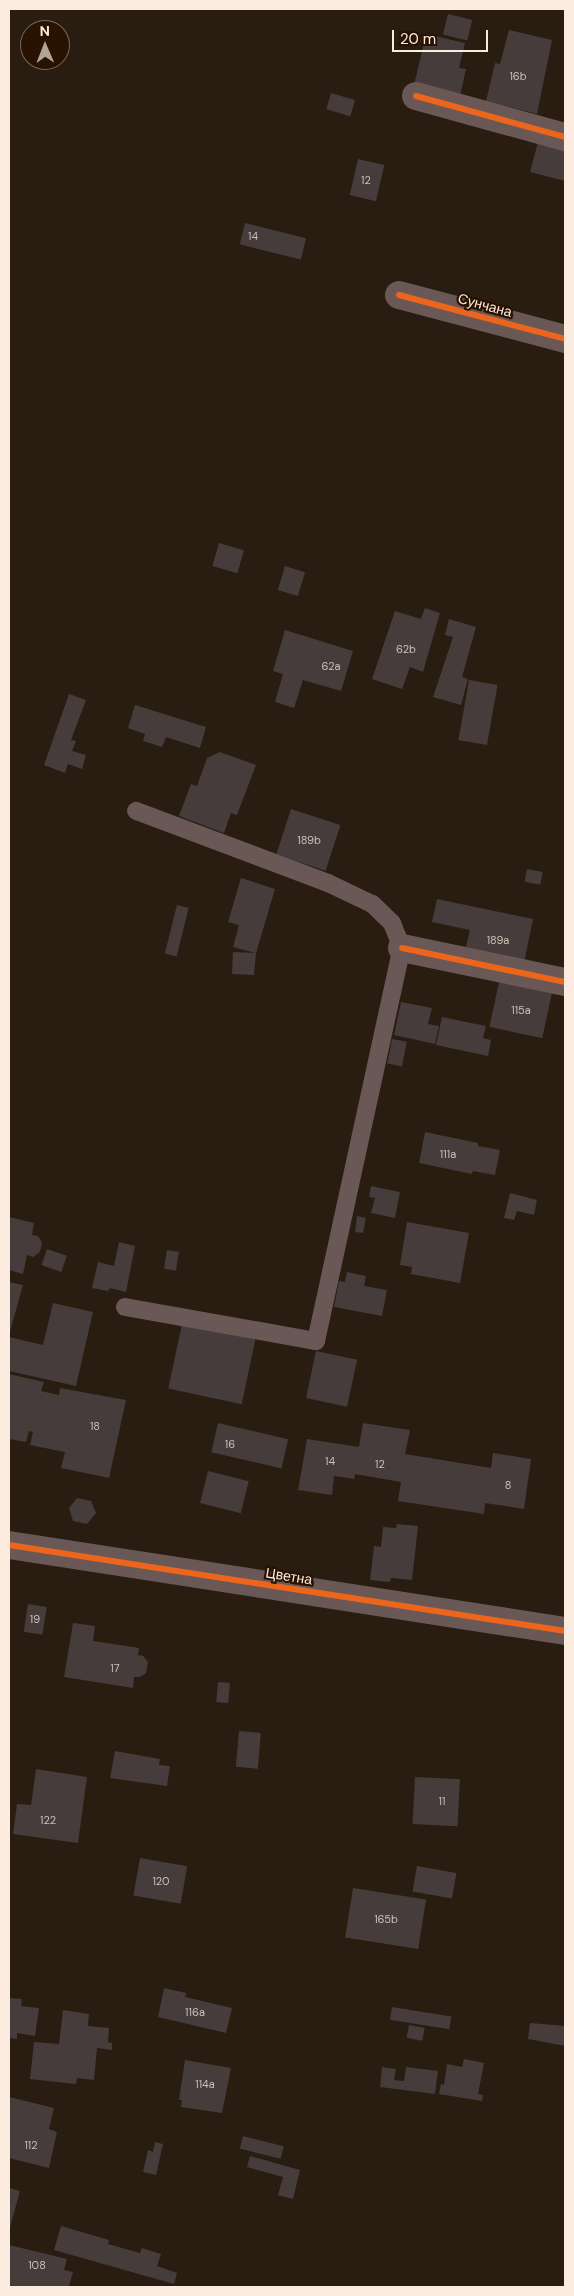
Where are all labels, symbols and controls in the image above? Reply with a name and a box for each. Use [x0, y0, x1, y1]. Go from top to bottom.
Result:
north arrow [20, 20, 70, 70]
scale bar [394, 20, 490, 52]
text: N [39, 22, 50, 40]
text: 20 m [400, 29, 436, 49]
house number: 16b [509, 69, 527, 83]
house number: 12 [361, 173, 371, 187]
house number: 14 [248, 229, 258, 243]
street label: Сунчана [456, 290, 514, 320]
house number: 62b [396, 642, 416, 656]
house number: 62a [322, 659, 340, 673]
house number: 189b [297, 833, 321, 847]
house number: 189a [487, 933, 509, 947]
house number: 115a [511, 1003, 531, 1017]
house number: 111a [440, 1147, 456, 1161]
house number: 18 [90, 1419, 100, 1433]
house number: 16 [225, 1437, 235, 1451]
house number: 14 [325, 1454, 335, 1468]
house number: 12 [375, 1457, 385, 1471]
house number: 8 [505, 1478, 511, 1492]
street label: Цветна [265, 1564, 313, 1588]
house number: 19 [30, 1612, 40, 1626]
house number: 17 [110, 1661, 120, 1675]
house number: 11 [439, 1794, 445, 1808]
house number: 122 [40, 1813, 56, 1827]
house number: 120 [152, 1874, 170, 1888]
house number: 165b [374, 1912, 398, 1926]
house number: 116a [185, 2005, 205, 2019]
house number: 114a [195, 2077, 215, 2091]
house number: 112 [24, 2138, 38, 2152]
house number: 108 [28, 2258, 46, 2272]

